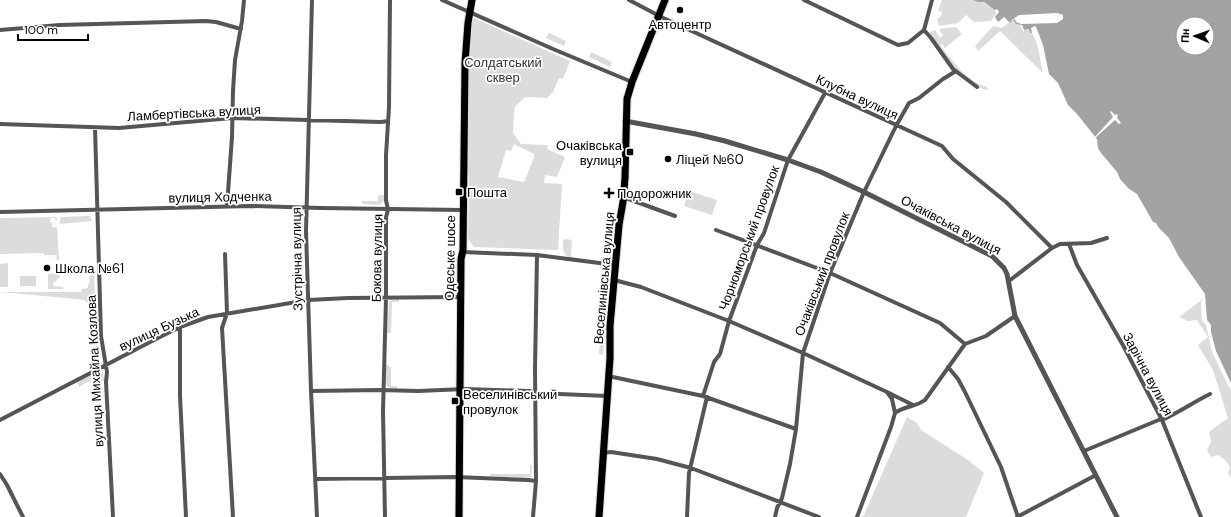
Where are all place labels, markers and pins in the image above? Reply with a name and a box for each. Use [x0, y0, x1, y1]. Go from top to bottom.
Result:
marker: Автоцентр [675, 5, 685, 15]
place label: Автоцентр [648, 16, 712, 33]
place label: Очаківська вулиця [556, 137, 623, 169]
marker: Очаківська вулиця [625, 147, 635, 157]
place label: Ліцей №60 [676, 151, 744, 168]
marker: Ліцей №60 [663, 154, 673, 164]
place label: Пошта [467, 184, 508, 201]
place label: Подорожник [617, 185, 692, 202]
marker: Пошта [454, 187, 464, 197]
marker: Подорожник [604, 188, 614, 198]
place label: Школа №61 [55, 260, 124, 277]
marker: Школа №61 [42, 263, 52, 273]
place label: Веселинівський провулок [463, 386, 557, 418]
marker: Веселинівський провулок [450, 396, 460, 406]

